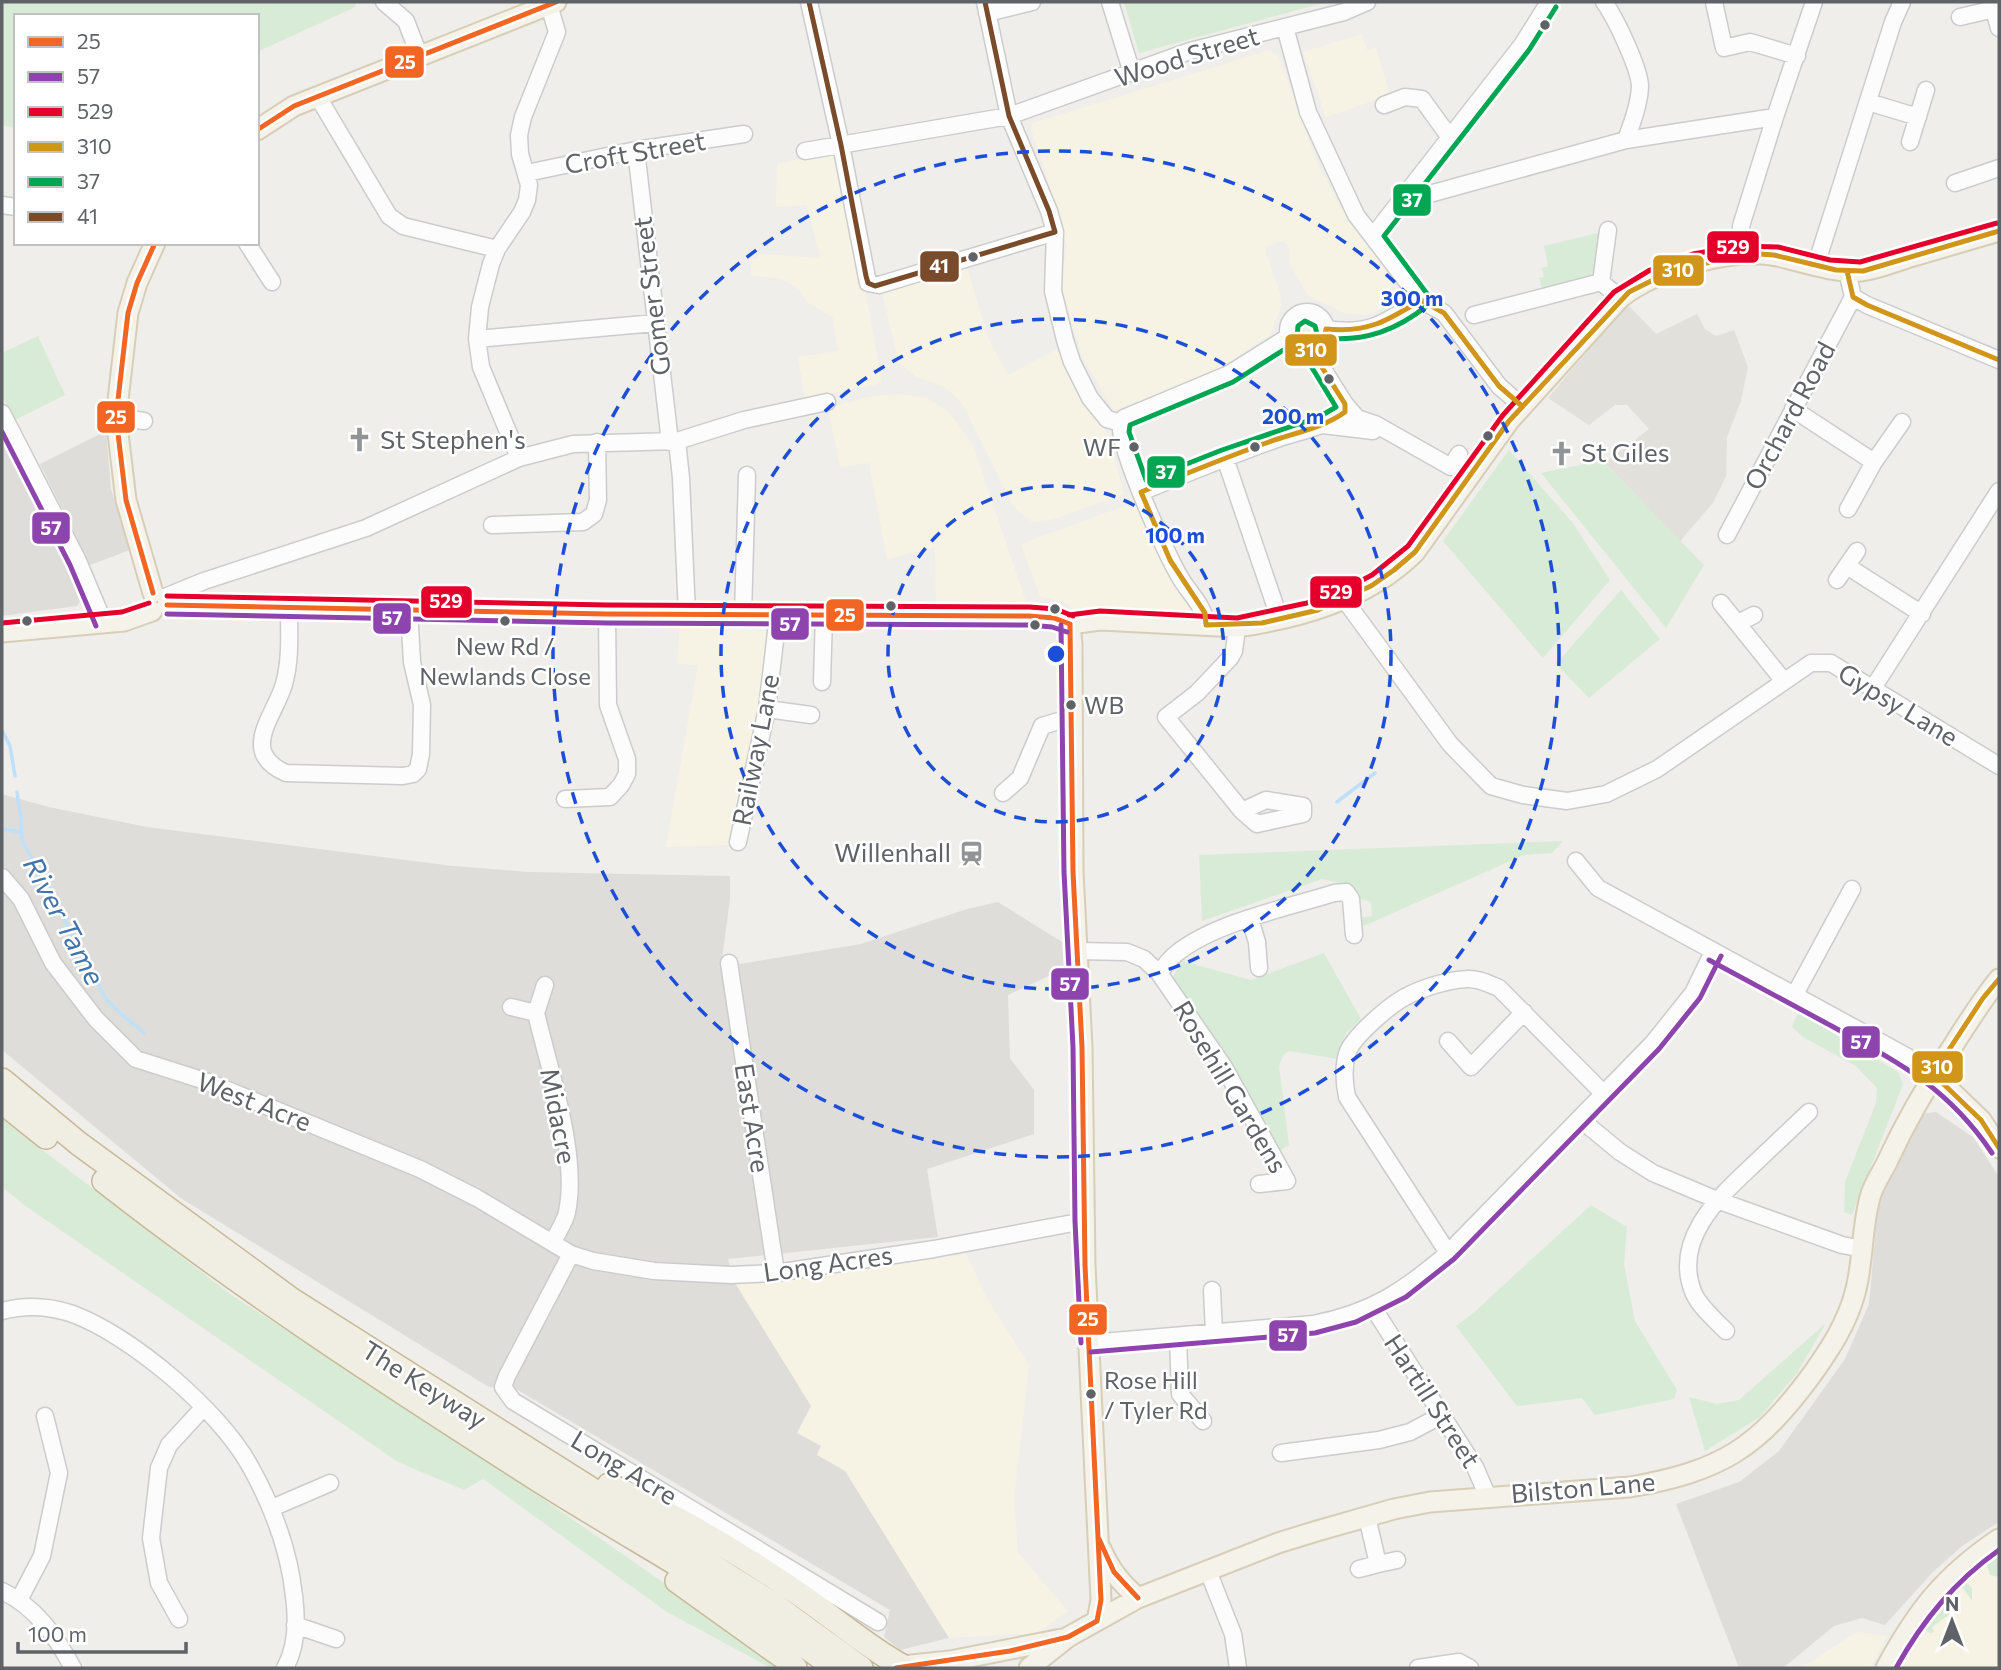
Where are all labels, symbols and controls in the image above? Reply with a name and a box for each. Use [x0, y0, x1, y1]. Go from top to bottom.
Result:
legend [14, 14, 259, 245]
unlabelled marker [1538, 18, 1552, 32]
street label: Wood Street [1111, 19, 1262, 92]
text: 25 [77, 28, 101, 53]
line badge: 25 [384, 45, 425, 79]
text: 25 [394, 50, 416, 73]
text: 57 [77, 63, 100, 88]
text: 529 [77, 98, 113, 123]
street label: Croft Street [562, 124, 708, 179]
text: 310 [77, 133, 112, 158]
text: 37 [77, 168, 100, 193]
line badge: 37 [1392, 183, 1432, 217]
text: 37 [1401, 188, 1423, 211]
text: 41 [77, 203, 98, 228]
street label: Gomer Street [625, 215, 676, 377]
line badge: 529 [1706, 230, 1760, 264]
text: 529 [1716, 235, 1750, 258]
line badge: 41 [919, 250, 960, 283]
unlabelled marker [966, 250, 980, 264]
text: 41 [929, 254, 949, 277]
line badge: 310 [1652, 254, 1705, 287]
text: 310 [1662, 258, 1694, 281]
text: 300 m [1381, 285, 1443, 310]
line badge: 310 [1284, 333, 1338, 367]
street label: Orchard Road [1737, 336, 1841, 495]
text: 310 [1295, 338, 1327, 361]
unlabelled marker [1322, 372, 1336, 386]
line badge: 25 [96, 400, 136, 434]
text: 200 m [1262, 403, 1324, 428]
text: 25 [105, 405, 127, 428]
place label: St Stephen's [380, 423, 526, 454]
church icon: St Stephen's [346, 426, 374, 454]
unlabelled marker [1481, 429, 1495, 443]
place label: WF [1083, 432, 1121, 461]
place label: St Giles [1581, 436, 1670, 467]
church icon: St Giles [1547, 439, 1575, 467]
marker: WF [1127, 440, 1141, 454]
unlabelled marker [1248, 440, 1262, 454]
line badge: 37 [1146, 455, 1186, 489]
text: 37 [1155, 460, 1177, 483]
line badge: 57 [31, 511, 71, 545]
text: 57 [40, 516, 62, 539]
text: 100 m [1145, 522, 1205, 547]
line badge: 529 [1309, 575, 1363, 609]
text: 529 [1319, 580, 1353, 603]
line badge: 529 [420, 585, 473, 619]
text: 529 [429, 589, 463, 612]
line badge: 25 [825, 598, 865, 632]
unlabelled marker [884, 599, 898, 613]
line badge: 57 [372, 602, 412, 635]
unlabelled marker [1048, 602, 1062, 616]
text: 25 [834, 603, 856, 626]
text: 57 [381, 606, 403, 629]
line badge: 57 [770, 607, 810, 641]
text: 57 [779, 612, 801, 635]
unlabelled marker [20, 614, 34, 628]
marker: New Rd / Newlands Close [498, 614, 512, 628]
unlabelled marker [1028, 618, 1042, 632]
place label: New Rd / Newlands Close [419, 631, 591, 690]
centre of rings [1044, 642, 1068, 666]
street label: Gypsy Lane [1833, 656, 1964, 752]
street label: Railway Lane [725, 671, 784, 828]
place label: WB [1084, 690, 1124, 719]
marker: WB [1064, 698, 1078, 712]
place label: Willenhall [834, 836, 951, 867]
station icon: Willenhall [957, 839, 985, 867]
water label: River Tame [17, 850, 113, 991]
line badge: 57 [1050, 967, 1090, 1001]
text: 57 [1059, 972, 1081, 995]
street label: Rosehill Gardens [1168, 995, 1295, 1178]
line badge: 57 [1841, 1025, 1881, 1059]
text: 57 [1850, 1030, 1872, 1053]
line badge: 310 [1911, 1050, 1964, 1084]
text: 310 [1921, 1055, 1953, 1078]
street label: East Acre [730, 1061, 777, 1175]
street label: West Acre [193, 1065, 316, 1137]
street label: Midacre [535, 1065, 584, 1166]
street label: Long Acres [761, 1238, 894, 1287]
line badge: 25 [1068, 1303, 1108, 1336]
text: 25 [1077, 1307, 1099, 1330]
line badge: 57 [1268, 1319, 1308, 1352]
text: 57 [1277, 1323, 1299, 1346]
street label: Hartill Street [1379, 1328, 1488, 1473]
street label: The Keyway [357, 1333, 493, 1434]
place label: Rose Hill / Tyler Rd [1104, 1365, 1208, 1424]
marker: Rose Hill / Tyler Rd [1084, 1387, 1098, 1401]
street label: Long Acre [566, 1423, 683, 1510]
street label: Bilston Lane [1509, 1465, 1656, 1508]
north arrow [1917, 1586, 1987, 1656]
text: N [1945, 1592, 1959, 1615]
scale bar [18, 1610, 186, 1654]
text: 100 m [28, 1621, 87, 1646]

